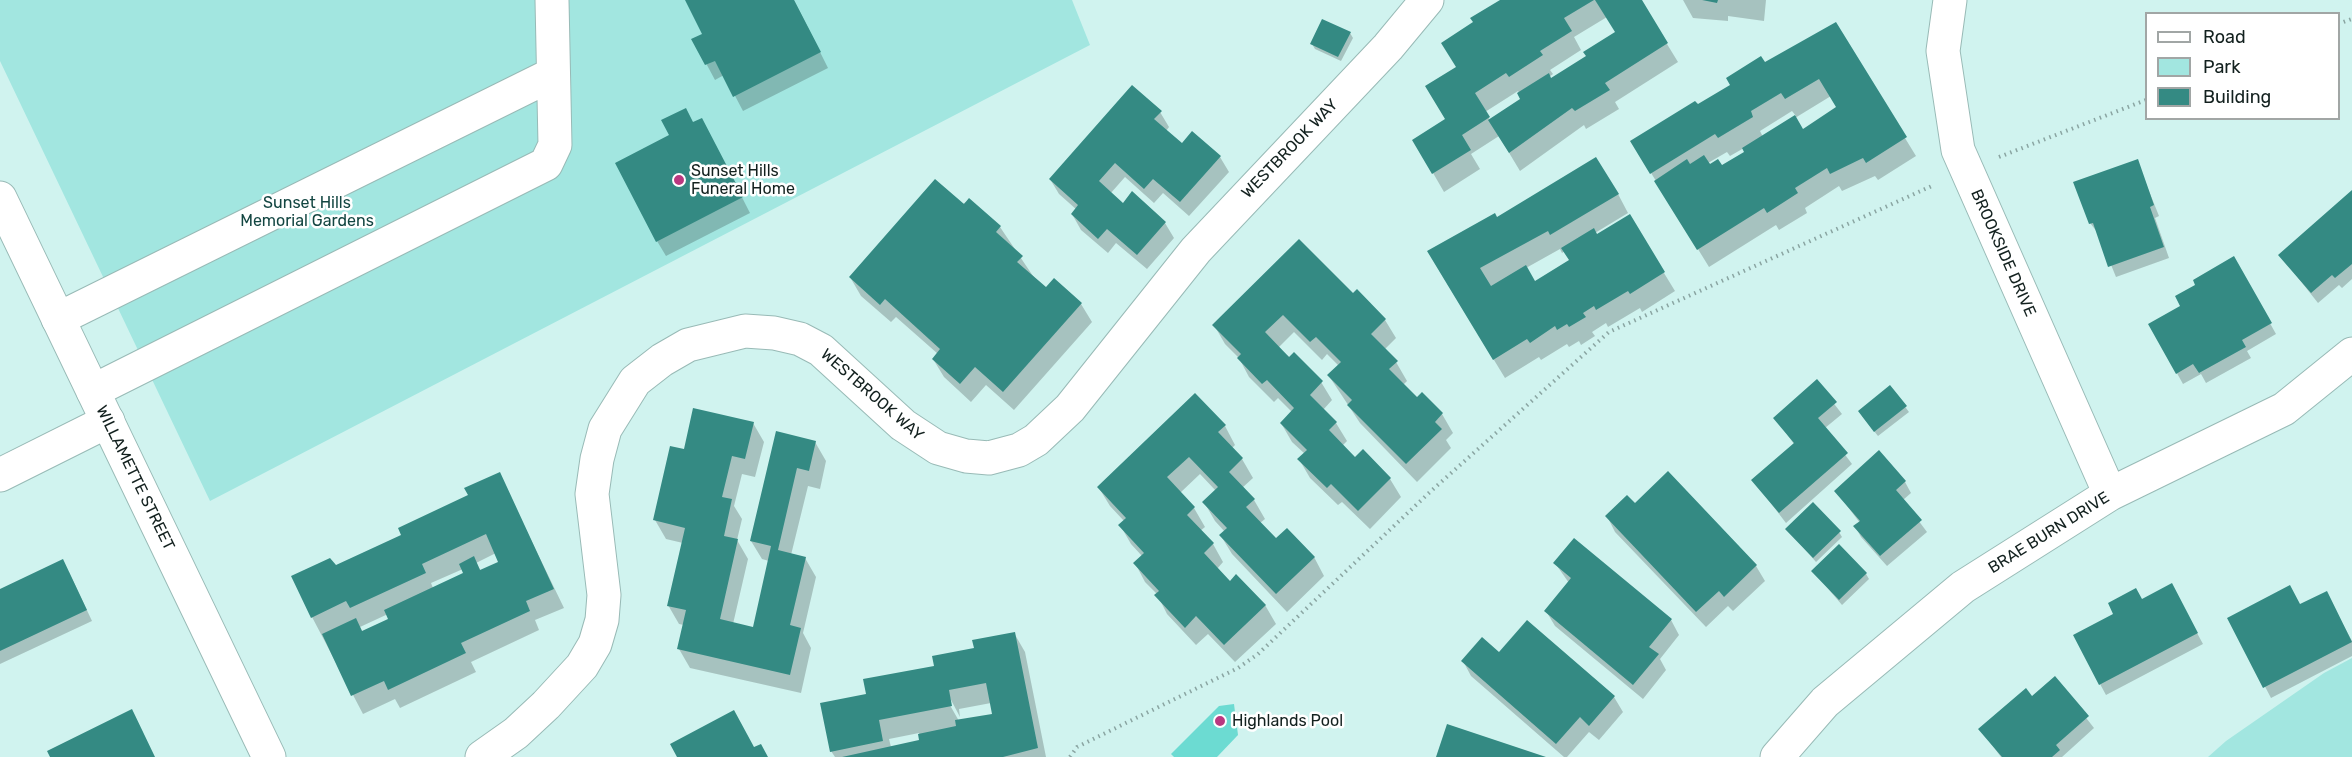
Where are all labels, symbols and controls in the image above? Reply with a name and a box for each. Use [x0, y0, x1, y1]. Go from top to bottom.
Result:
legend [2145, 12, 2340, 120]
text: Road [2203, 26, 2246, 48]
text: Park [2203, 56, 2240, 78]
text: Building [2203, 86, 2271, 108]
street label: WESTBROOK WAY [1238, 95, 1342, 203]
place label: Sunset Hills Funeral Home [691, 161, 795, 199]
marker: Sunset Hills Funeral Home [672, 173, 686, 187]
street label: BROOKSIDE DRIVE [1966, 186, 2040, 320]
park label: Sunset Hills Memorial Gardens [240, 193, 374, 231]
street label: WESTBROOK WAY [817, 345, 927, 445]
street label: WILLAMETTE STREET [92, 402, 178, 554]
street label: BRAE BURN DRIVE [1985, 488, 2113, 578]
place label: Highlands Pool [1232, 711, 1343, 731]
marker: Highlands Pool [1213, 714, 1227, 728]

